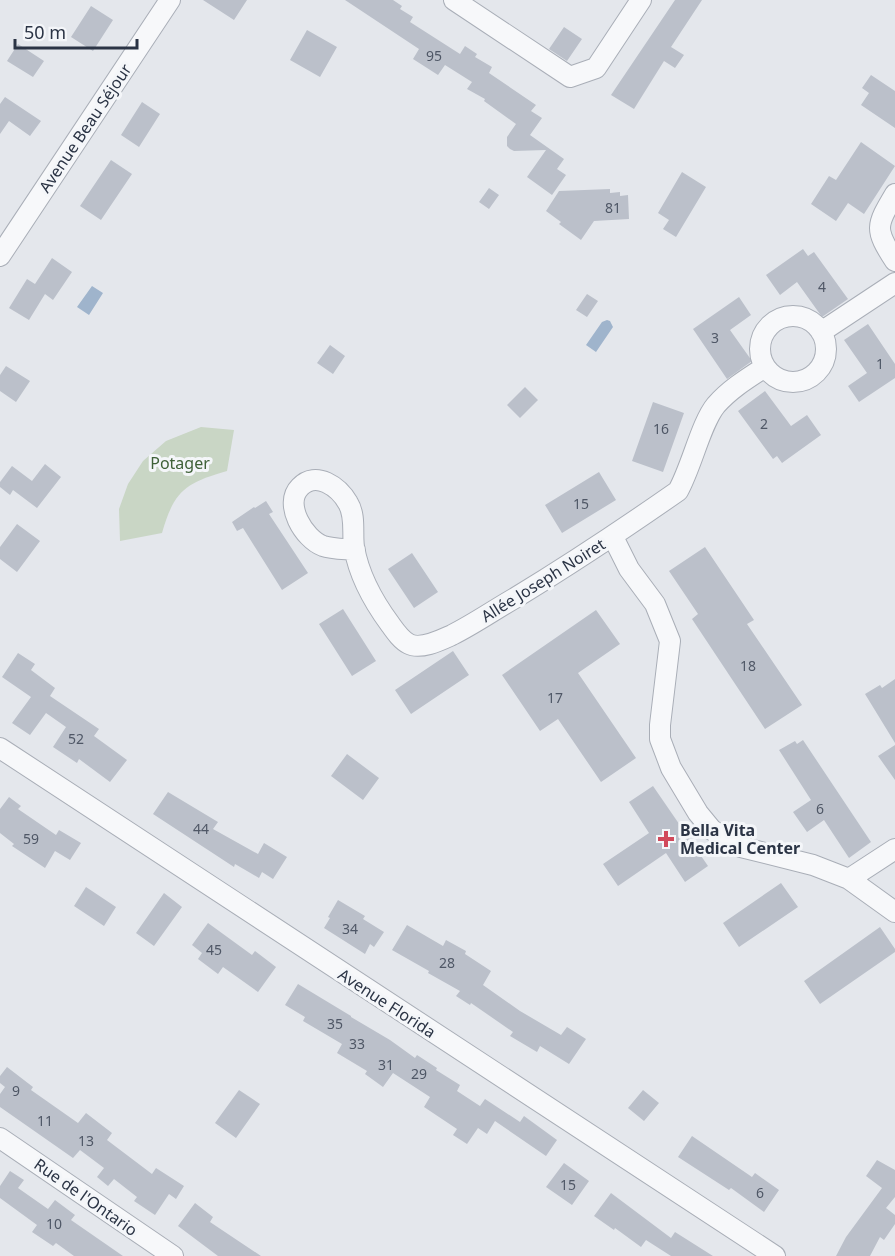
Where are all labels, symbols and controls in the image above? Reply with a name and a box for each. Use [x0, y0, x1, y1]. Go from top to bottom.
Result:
scale bar [15, 12, 136, 50]
text: 50 m [24, 20, 66, 44]
house number: 95 [426, 46, 442, 65]
street label: Avenue Beau Séjour [34, 59, 137, 197]
house number: 81 [605, 198, 621, 217]
house number: 4 [818, 277, 826, 296]
house number: 3 [711, 328, 719, 347]
house number: 1 [876, 354, 884, 373]
house number: 2 [760, 414, 768, 433]
house number: 16 [653, 419, 669, 438]
park label: Potager [150, 452, 210, 474]
house number: 15 [573, 494, 589, 513]
street label: Allée Joseph Noiret [477, 533, 609, 627]
house number: 18 [740, 656, 756, 675]
house number: 17 [547, 688, 563, 707]
house number: 52 [68, 729, 84, 748]
house number: 6 [816, 799, 824, 818]
house number: 44 [193, 819, 209, 838]
place label: Bella Vita Medical Center [680, 819, 800, 859]
house number: 59 [23, 829, 39, 848]
marker: Bella Vita Medical Center [657, 830, 675, 848]
house number: 34 [342, 919, 358, 938]
house number: 45 [206, 940, 222, 959]
house number: 28 [439, 953, 455, 972]
street label: Avenue Florida [334, 963, 440, 1043]
house number: 35 [327, 1014, 343, 1033]
house number: 33 [349, 1034, 365, 1053]
house number: 31 [378, 1055, 394, 1074]
house number: 29 [411, 1064, 427, 1083]
house number: 9 [12, 1081, 20, 1100]
house number: 11 [37, 1111, 53, 1130]
house number: 13 [78, 1131, 94, 1150]
street label: Rue de l'Ontario [30, 1153, 142, 1241]
house number: 15 [560, 1175, 576, 1194]
house number: 6 [756, 1183, 764, 1202]
house number: 10 [46, 1214, 62, 1233]

